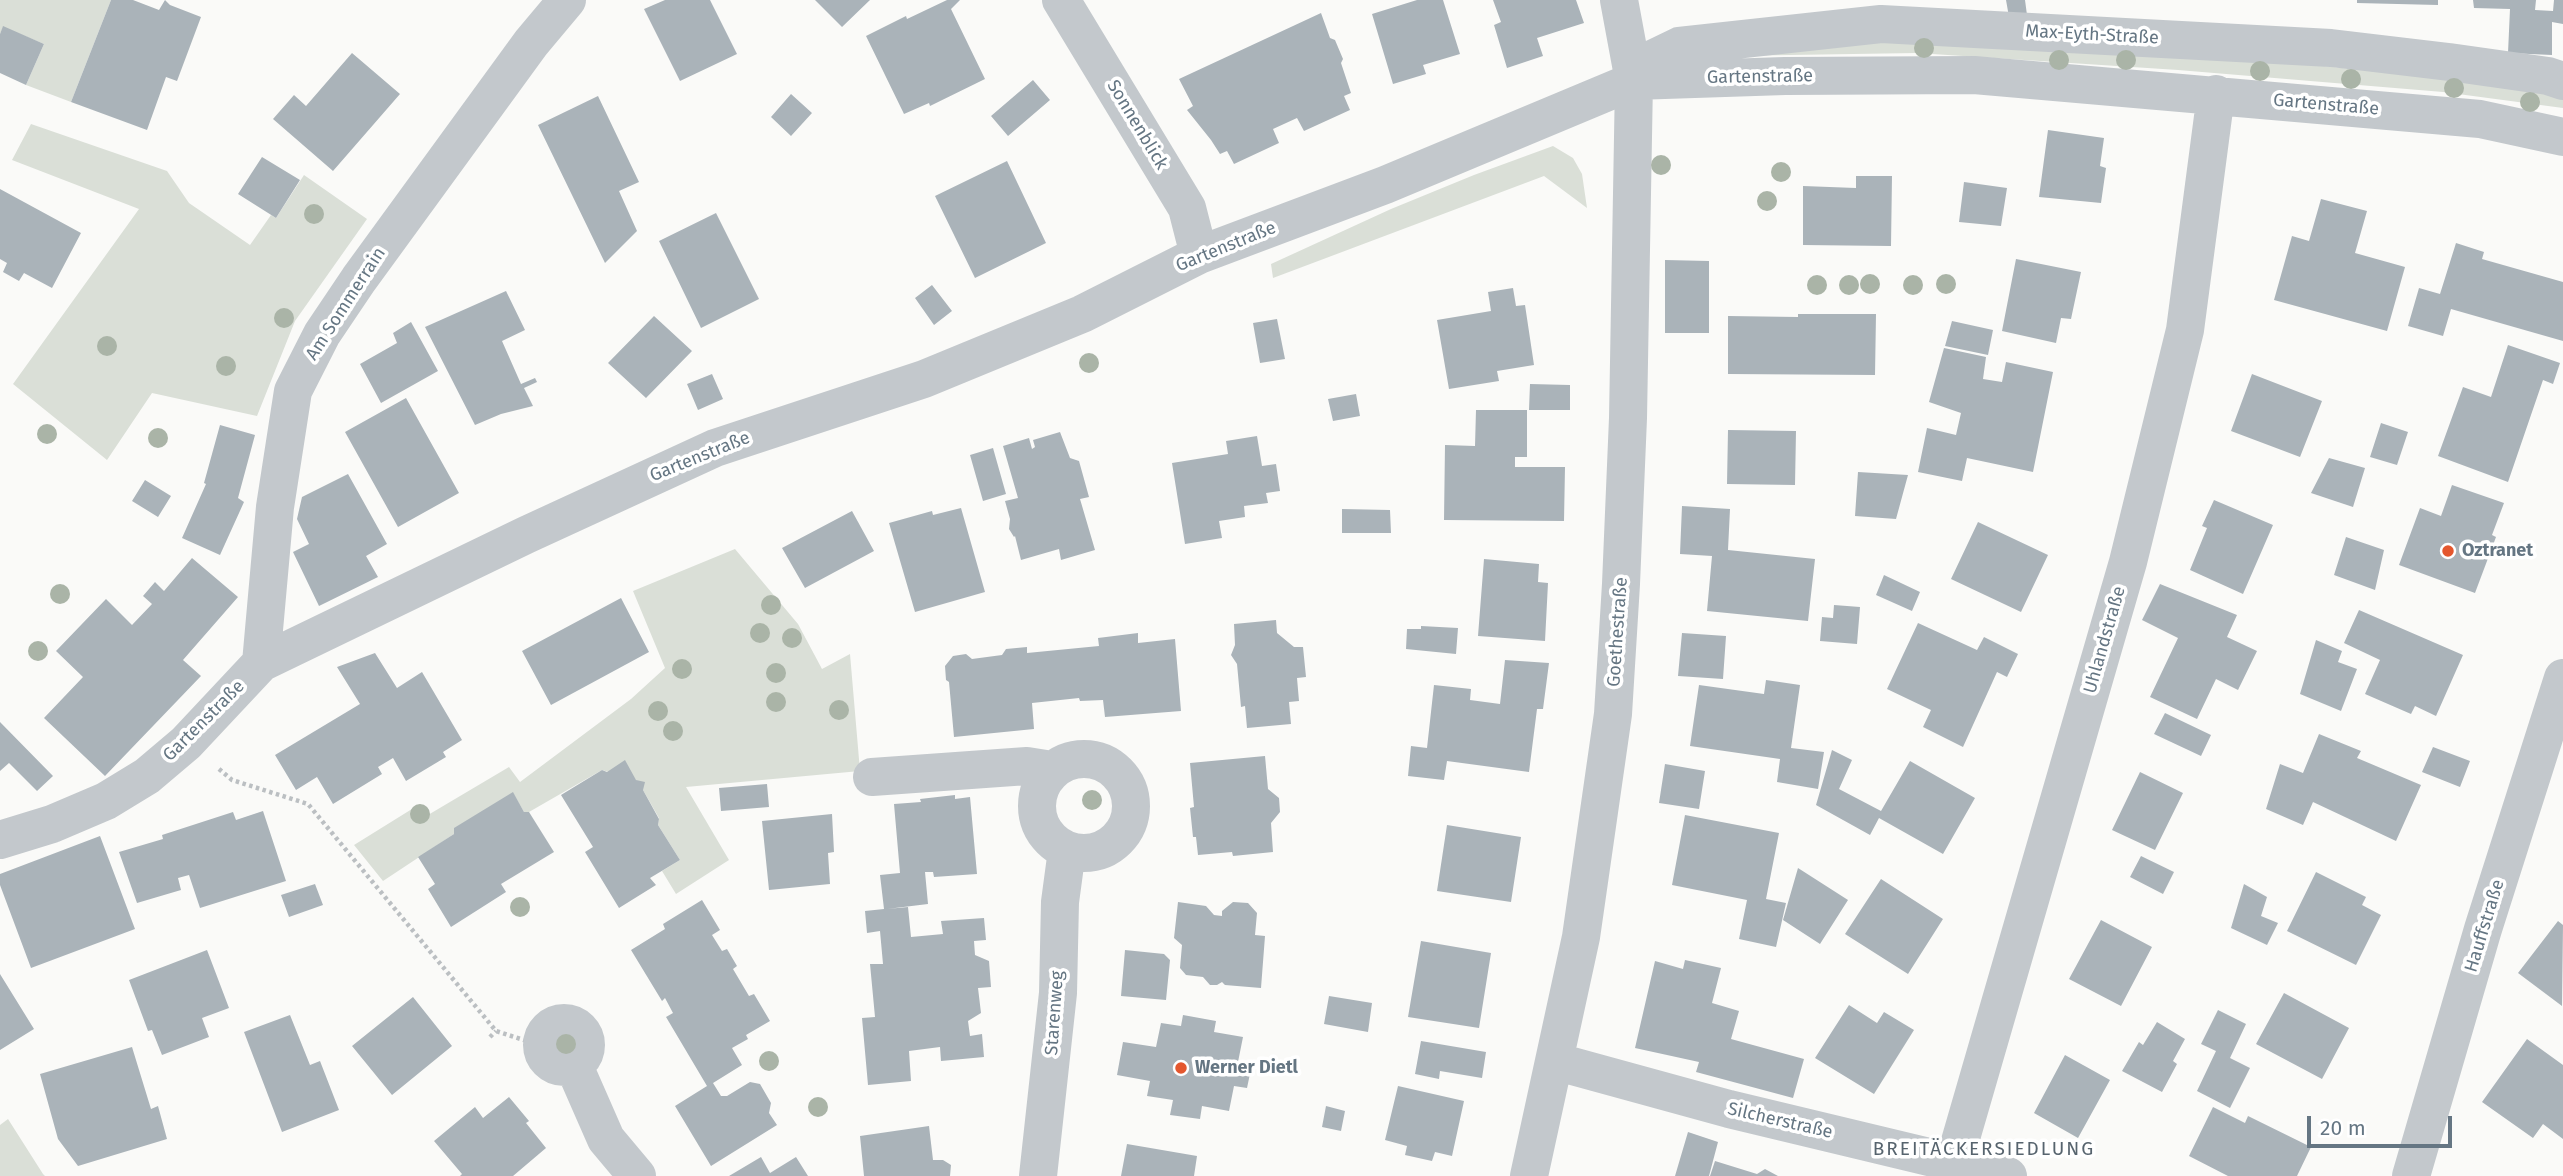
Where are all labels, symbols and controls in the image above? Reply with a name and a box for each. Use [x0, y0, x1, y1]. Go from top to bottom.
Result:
street label: Max-Eyth-Straße [2025, 21, 2159, 49]
street label: Gartenstraße [1707, 65, 1813, 89]
street label: Sonnenblick [1102, 76, 1172, 174]
street label: Gartenstraße [2272, 90, 2380, 120]
street label: Gartenstraße [1173, 217, 1279, 277]
street label: Am Sommerrain [301, 244, 391, 364]
street label: Gartenstraße [647, 427, 753, 487]
place label: Oztranet [2462, 540, 2533, 562]
marker: Oztranet [2440, 543, 2456, 559]
street label: Goethestraße [1603, 576, 1633, 688]
street label: Uhlandstraße [2079, 584, 2131, 696]
street label: Gartenstraße [159, 676, 249, 766]
street label: Hauffstraße [2461, 877, 2509, 975]
street label: Starenweg [1041, 970, 1069, 1056]
place label: Werner Dietl [1195, 1057, 1298, 1079]
marker: Werner Dietl [1173, 1060, 1189, 1076]
street label: Silcherstraße [1725, 1098, 1835, 1144]
scale bar [2311, 1102, 2456, 1146]
text: 20 m [2320, 1115, 2366, 1141]
district label: BREITÄCKERSIEDLUNG [1875, 1139, 2093, 1161]

